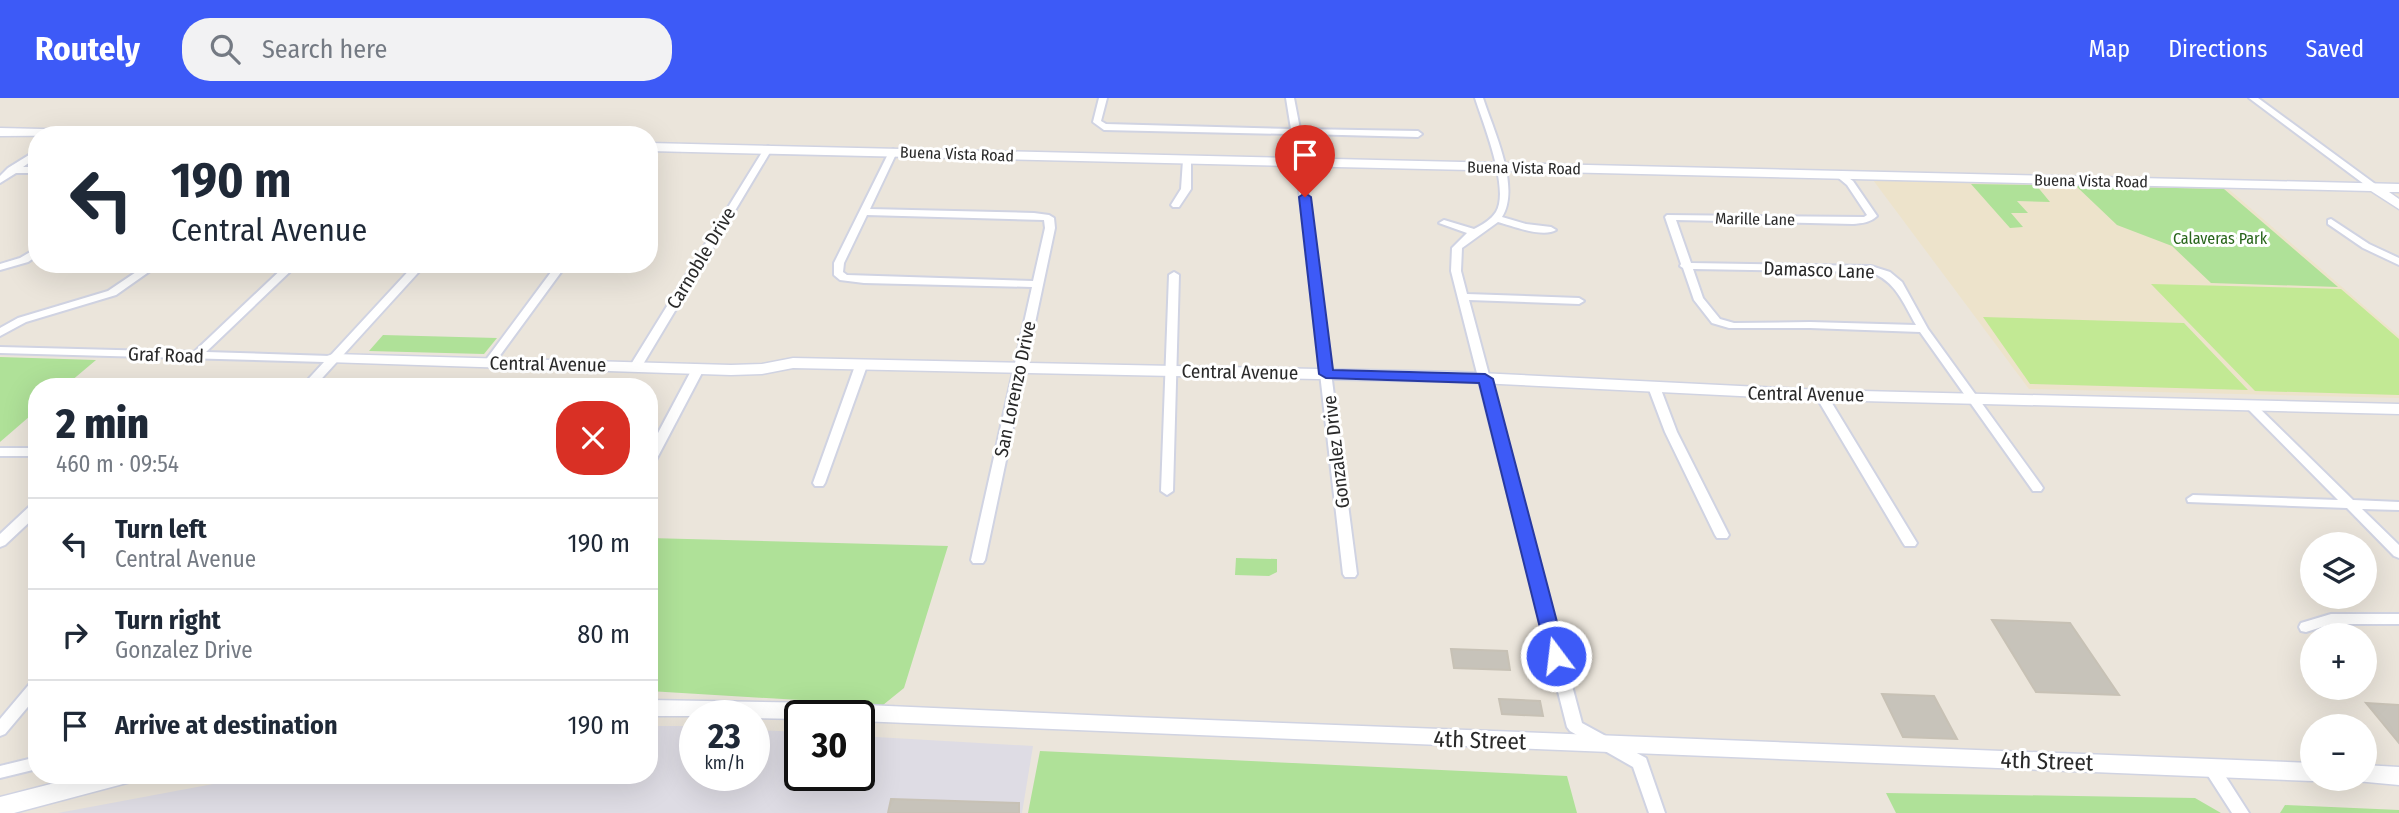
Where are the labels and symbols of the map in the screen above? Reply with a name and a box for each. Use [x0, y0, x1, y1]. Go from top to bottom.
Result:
pin [1275, 125, 1335, 197]
street label: Buena Vista Road [900, 143, 1014, 165]
street label: Buena Vista Road [1467, 158, 1581, 178]
street label: Buena Vista Road [2034, 171, 2148, 191]
street label: Carnoble Drive [662, 203, 740, 313]
street label: Marille Lane [1715, 209, 1795, 229]
park label: Calaveras Park [2173, 229, 2268, 248]
street label: Damasco Lane [1763, 257, 1875, 283]
street label: San Lorenzo Drive [989, 319, 1041, 459]
street label: Graf Road [128, 342, 204, 368]
street label: Central Avenue [489, 351, 607, 377]
street label: Central Avenue [1181, 359, 1299, 385]
street label: Central Avenue [1747, 381, 1865, 407]
street label: Gonzalez Drive [1318, 394, 1354, 510]
position arrow [1519, 619, 1593, 693]
speed limit sign: 30 [784, 700, 875, 791]
street label: 4th Street [1433, 724, 1527, 756]
street label: 4th Street [2000, 745, 2094, 777]

